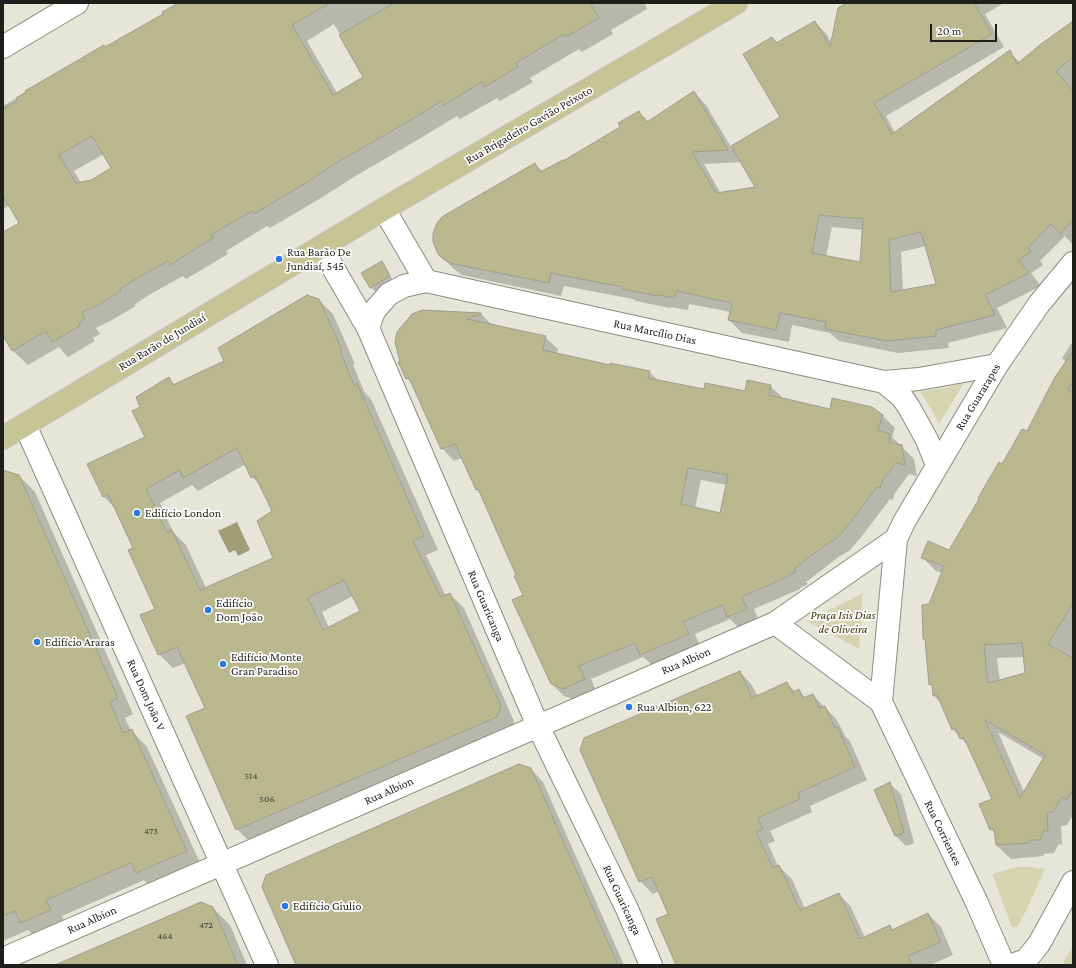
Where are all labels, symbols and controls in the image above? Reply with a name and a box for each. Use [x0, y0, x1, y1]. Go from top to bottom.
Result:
scale bar [932, 16, 999, 42]
text: 20 m [937, 24, 961, 38]
street label: Rua Brigadeiro Gavião Peixoto [463, 83, 595, 167]
place label: Rua Barão De Jundiaí, 545 [287, 245, 351, 273]
marker: Rua Barão De Jundiaí, 545 [274, 254, 284, 264]
street label: Rua Barão de Jundiaí [116, 310, 208, 374]
street label: Rua Marcílio Dias [612, 316, 698, 348]
street label: Rua Guararapes [952, 361, 1004, 433]
place label: Edifício London [145, 506, 221, 520]
marker: Edifício London [132, 508, 142, 518]
street label: Rua Guaricanga [465, 568, 507, 644]
place label: Edifício Dom João [216, 596, 263, 624]
marker: Edifício Dom João [203, 605, 213, 615]
park label: Praça Isis Dias de Oliveira [811, 608, 875, 636]
place label: Edifício Araras [45, 635, 115, 649]
marker: Edifício Araras [32, 637, 42, 647]
street label: Rua Albion [659, 644, 713, 678]
place label: Edifício Monte Gran Paradiso [231, 650, 302, 678]
street label: Rua Dom João V [124, 657, 168, 733]
marker: Edifício Monte Gran Paradiso [218, 659, 228, 669]
place label: Rua Albion, 622 [637, 700, 712, 714]
marker: Rua Albion, 622 [624, 702, 634, 712]
house number: 514 [244, 770, 258, 782]
street label: Rua Albion [362, 774, 416, 808]
house number: 506 [259, 793, 275, 805]
street label: Rua Corrientes [921, 798, 965, 868]
house number: 473 [144, 825, 158, 837]
street label: Rua Guaricanga [599, 863, 645, 937]
place label: Edifício Giulio [293, 899, 361, 913]
marker: Edifício Giulio [280, 901, 290, 911]
street label: Rua Albion [65, 903, 119, 937]
house number: 472 [199, 919, 213, 931]
house number: 464 [157, 930, 173, 942]

